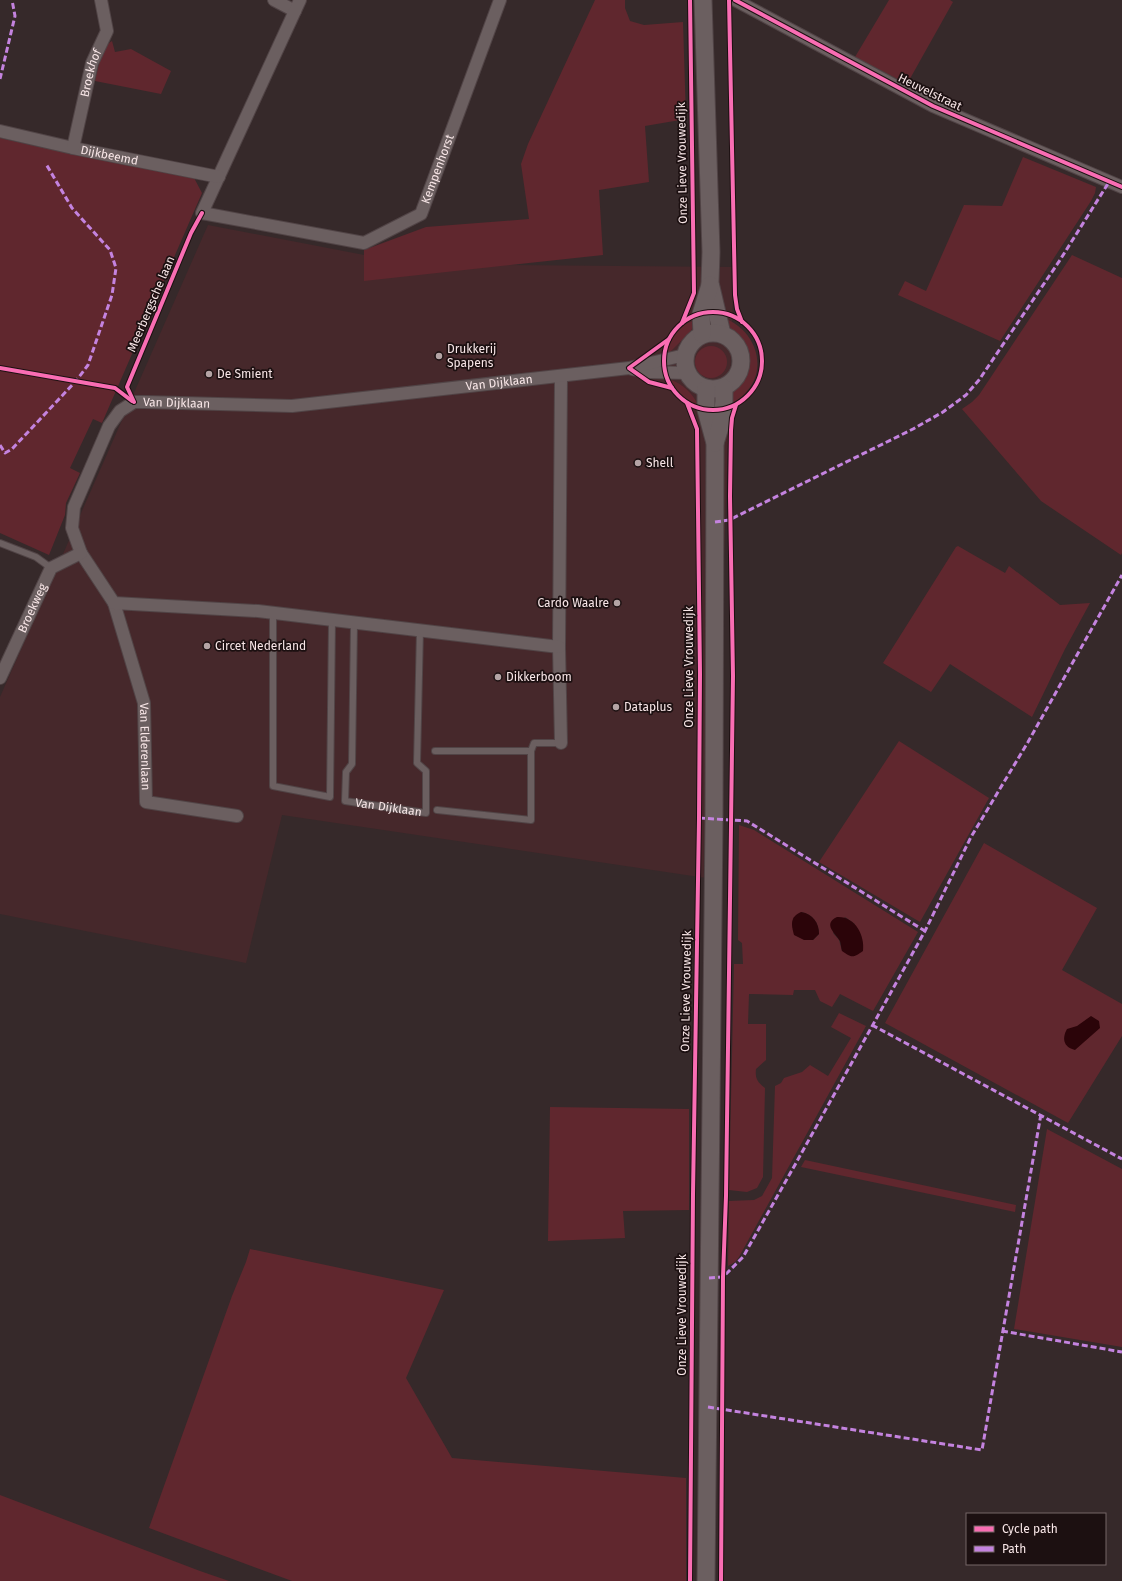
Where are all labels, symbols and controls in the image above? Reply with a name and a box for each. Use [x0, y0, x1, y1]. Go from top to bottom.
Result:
street label: Broekhof [78, 46, 105, 98]
street label: Heuvelstraat [896, 71, 965, 114]
street label: Onze Lieve Vrouwedijk [674, 101, 690, 224]
street label: Kempenhorst [418, 132, 457, 206]
street label: Dijkbeemd [79, 143, 139, 168]
street label: Meerbergsche laan [124, 254, 178, 354]
place label: Drukkerij Spapens [447, 342, 496, 370]
marker: Drukkerij Spapens [434, 351, 444, 361]
place label: De Smient [217, 367, 273, 381]
marker: De Smient [204, 369, 214, 379]
street label: Van Dijklaan [465, 372, 533, 393]
street label: Van Dijklaan [143, 395, 210, 411]
place label: Shell [646, 456, 674, 470]
marker: Shell [633, 458, 643, 468]
street label: Broekweg [15, 581, 50, 635]
place label: Cardo Waalre [537, 596, 609, 610]
marker: Cardo Waalre [612, 598, 622, 608]
street label: Onze Lieve Vrouwedijk [682, 605, 696, 728]
place label: Circet Nederland [215, 639, 306, 653]
marker: Circet Nederland [202, 641, 212, 651]
place label: Dikkerboom [506, 670, 572, 684]
marker: Dikkerboom [493, 672, 503, 682]
place label: Dataplus [624, 700, 673, 714]
marker: Dataplus [611, 702, 621, 712]
street label: Van Elderenlaan [137, 703, 153, 791]
street label: Van Dijklaan [354, 796, 423, 819]
street label: Onze Lieve Vrouwedijk [678, 929, 694, 1052]
street label: Onze Lieve Vrouwedijk [675, 1253, 689, 1376]
legend [966, 1513, 1106, 1565]
text: Cycle path [1002, 1522, 1058, 1536]
text: Path [1002, 1542, 1026, 1556]

